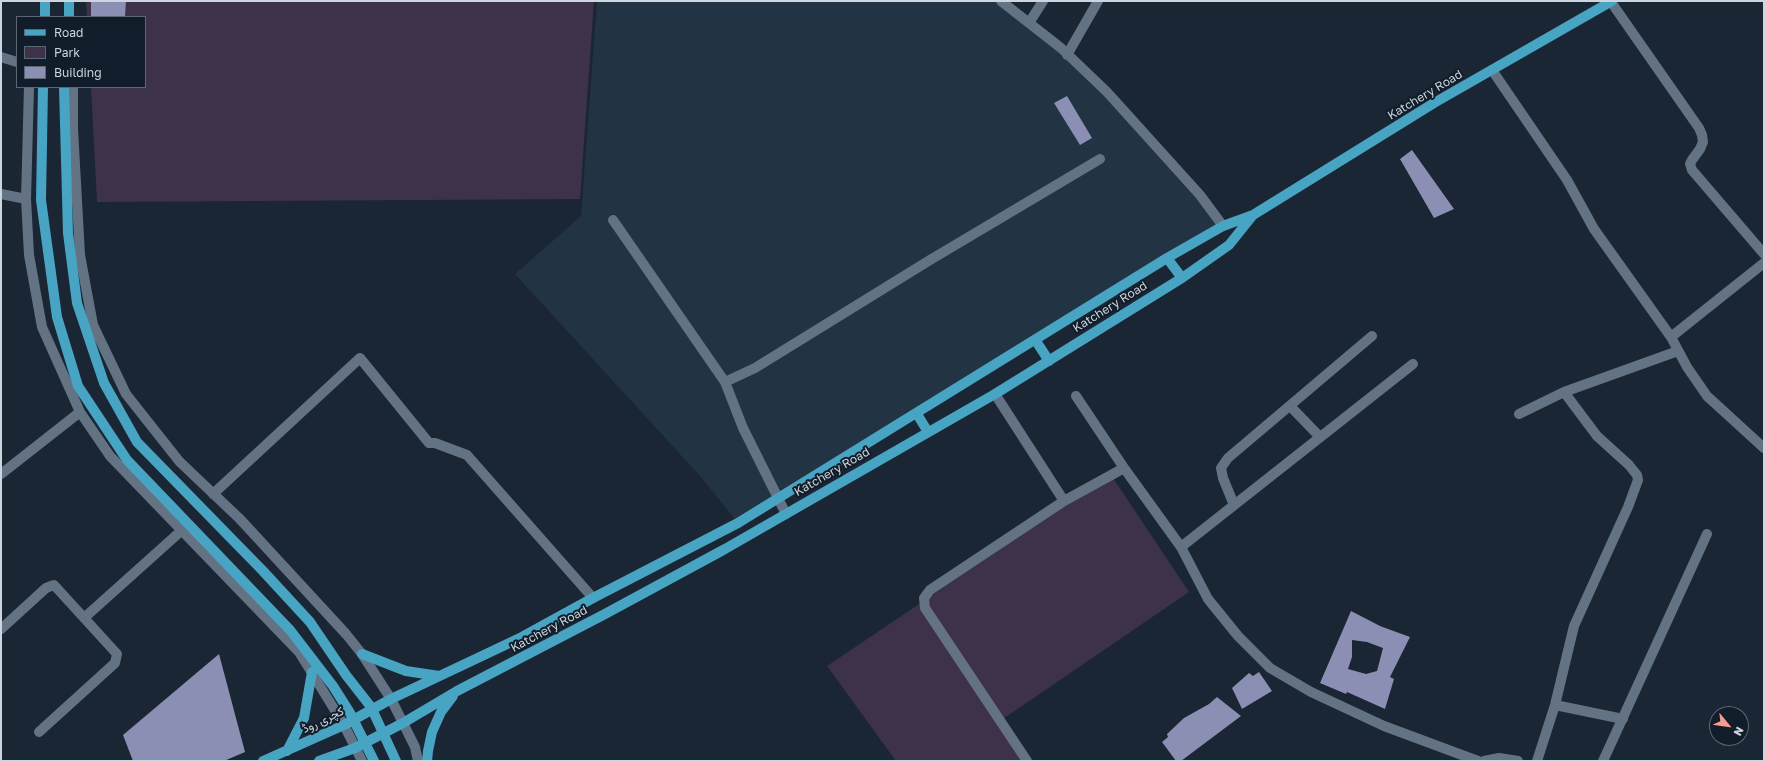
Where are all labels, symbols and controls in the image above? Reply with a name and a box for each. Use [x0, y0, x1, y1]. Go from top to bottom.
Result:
legend [16, 16, 146, 88]
text: Road [54, 25, 83, 40]
text: Park [54, 45, 80, 60]
text: Building [54, 65, 102, 80]
street label: Katchery Road [1385, 67, 1465, 123]
street label: Katchery Road [1070, 278, 1150, 336]
street label: Katchery Road [792, 445, 872, 499]
street label: Katchery Road [508, 603, 590, 655]
street label: کچری روڈ [300, 704, 346, 736]
north arrow [1709, 706, 1749, 746]
text: N [1731, 725, 1747, 738]

